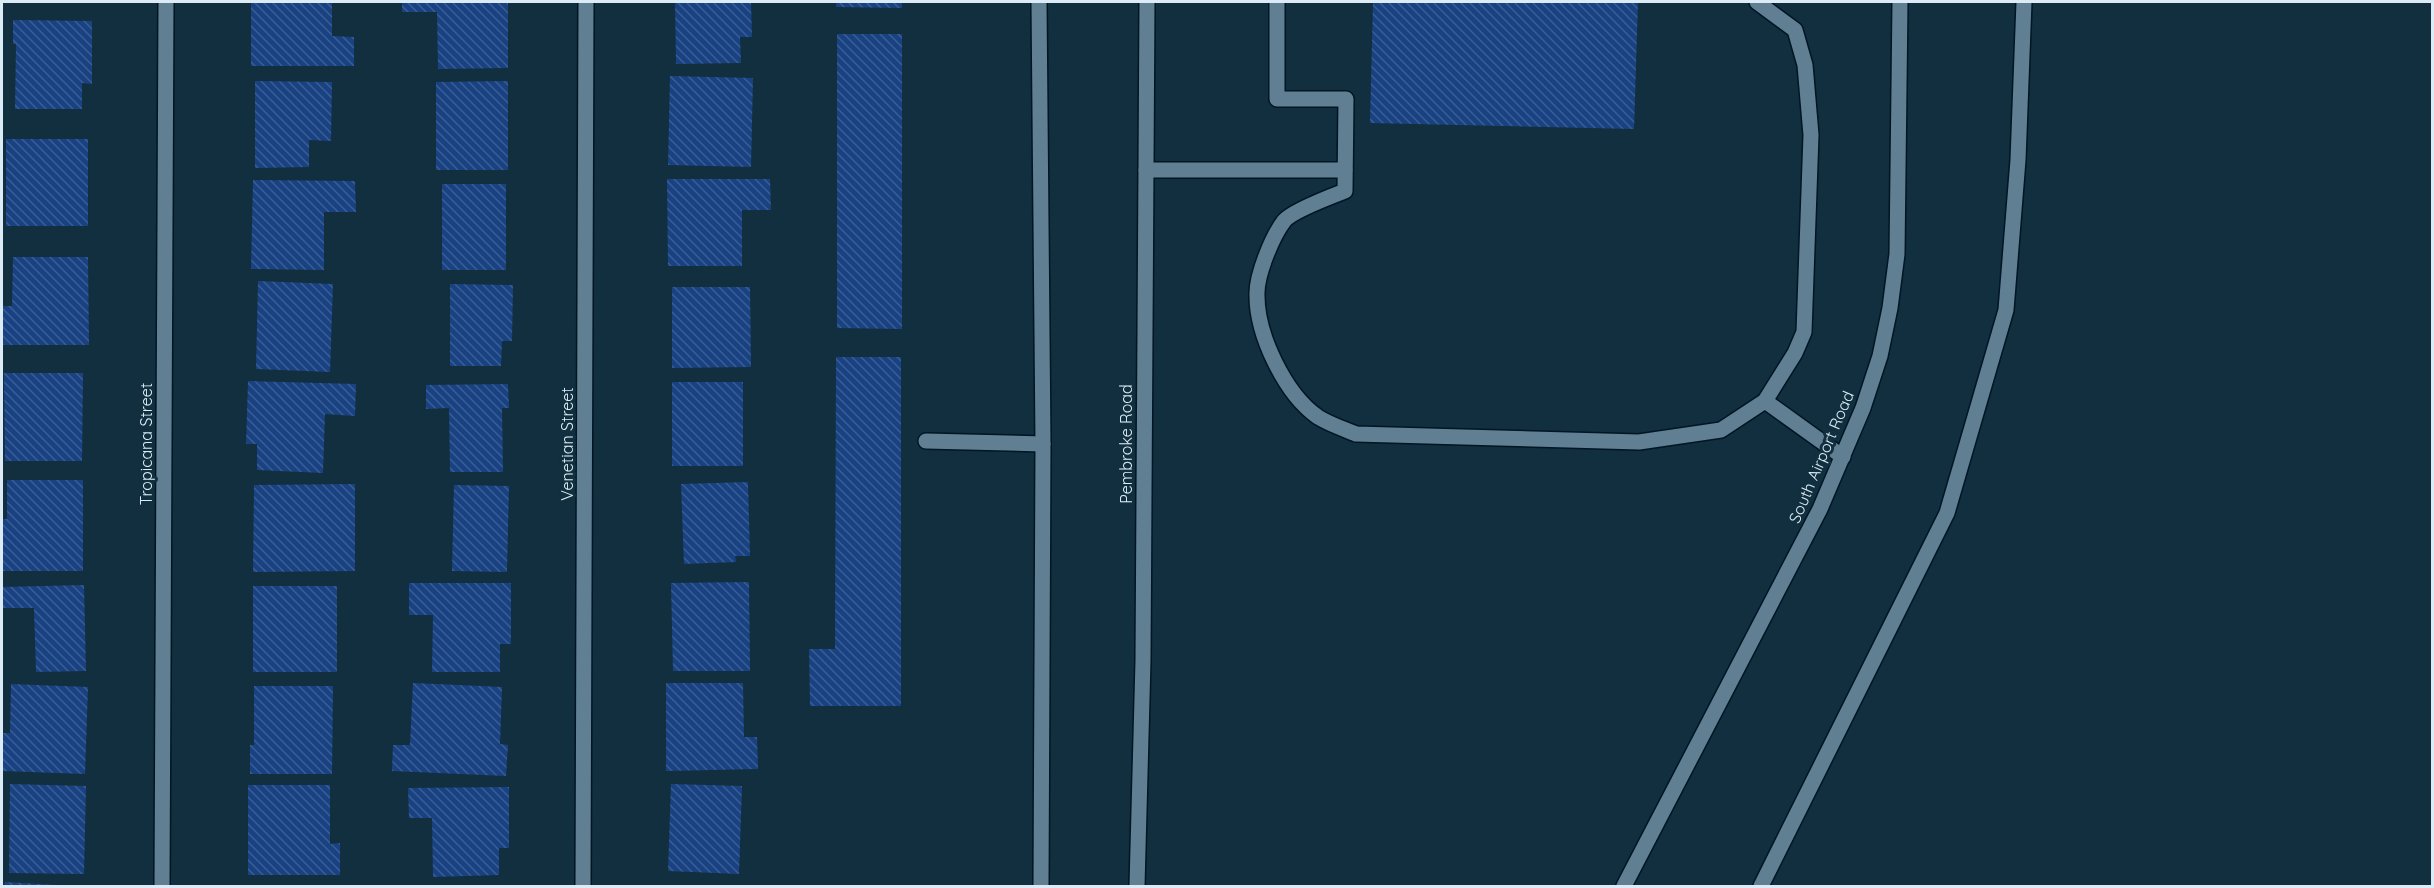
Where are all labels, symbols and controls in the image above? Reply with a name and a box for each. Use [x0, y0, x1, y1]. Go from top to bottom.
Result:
street label: Tropicana Street [136, 383, 156, 505]
street label: Pembroke Road [1116, 384, 1136, 504]
street label: Venetian Street [557, 387, 577, 501]
street label: South Airport Road [1784, 388, 1858, 526]

